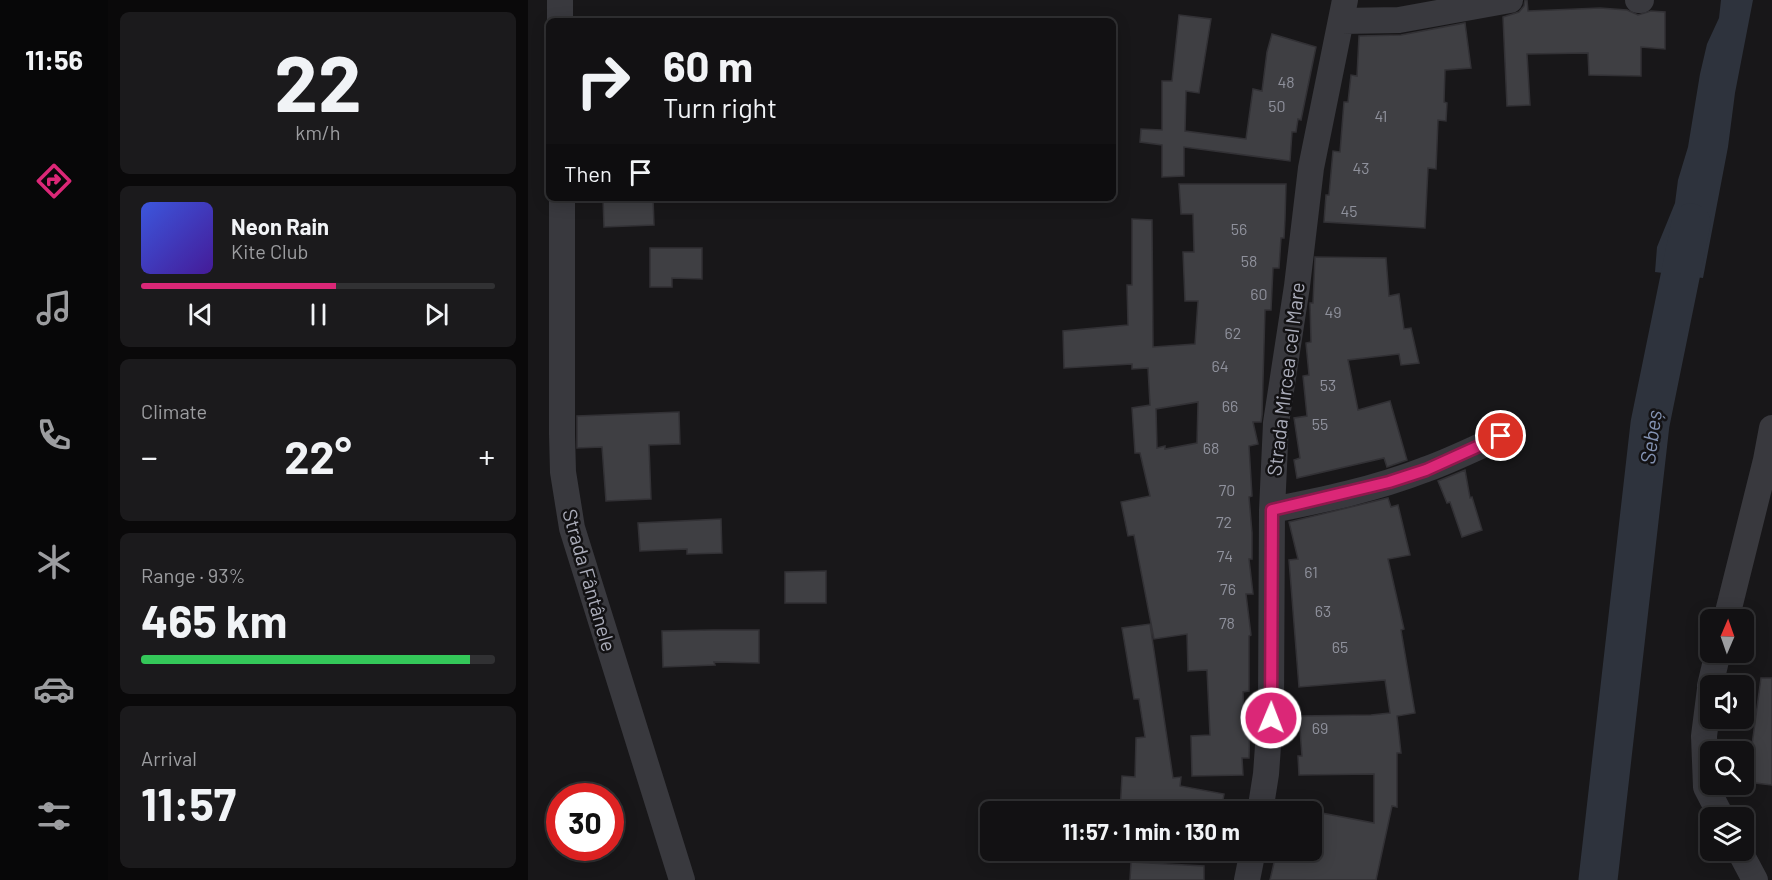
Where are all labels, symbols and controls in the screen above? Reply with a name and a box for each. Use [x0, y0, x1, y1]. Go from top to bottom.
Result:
text: 22 [274, 34, 362, 128]
text: 60 m [663, 40, 753, 90]
icon: right [564, 42, 642, 120]
text: 11:56 [25, 43, 83, 75]
house number: 48 [1277, 72, 1295, 91]
text: Turn right [663, 91, 777, 123]
house number: 50 [1268, 96, 1286, 115]
house number: 41 [1375, 106, 1387, 125]
text: km/h [295, 120, 341, 144]
icon: arrive [624, 156, 657, 189]
house number: 43 [1352, 158, 1370, 177]
icon: directions [33, 160, 75, 202]
text: Then [564, 160, 612, 186]
house number: 45 [1340, 201, 1358, 220]
text: Neon Rain [231, 213, 329, 239]
house number: 56 [1231, 219, 1247, 238]
text: Kite Club [231, 239, 308, 263]
house number: 58 [1241, 251, 1257, 270]
street label: Strada Mircea cel Mare [1261, 281, 1309, 477]
house number: 60 [1250, 284, 1268, 303]
icon: music [33, 287, 75, 329]
icon: previous [184, 298, 217, 331]
icon: pause [302, 298, 335, 331]
icon: next [420, 298, 453, 331]
house number: 49 [1324, 302, 1342, 321]
house number: 62 [1225, 323, 1241, 342]
house number: 64 [1211, 356, 1229, 375]
house number: 53 [1320, 375, 1336, 394]
house number: 66 [1222, 396, 1238, 415]
text: Climate [141, 399, 207, 423]
water label: Sebeș [1634, 408, 1666, 466]
pin [1475, 410, 1526, 461]
icon: phone [33, 414, 75, 456]
house number: 55 [1312, 414, 1328, 433]
icon: arrive [1484, 419, 1517, 452]
text: 22° [284, 429, 352, 483]
text: − [141, 436, 158, 476]
text: + [478, 436, 495, 476]
house number: 68 [1203, 438, 1219, 457]
house number: 70 [1219, 480, 1235, 499]
street label: Strada Fântânele [558, 506, 622, 654]
house number: 72 [1216, 512, 1232, 531]
icon: climate [33, 541, 75, 583]
house number: 74 [1217, 546, 1233, 565]
house number: 61 [1304, 562, 1318, 581]
text: Range · 93% [141, 563, 245, 587]
house number: 76 [1220, 579, 1236, 598]
text: 465 km [141, 593, 287, 647]
house number: 63 [1315, 601, 1331, 620]
north arrow [1700, 609, 1754, 663]
map controls [1700, 609, 1754, 861]
house number: 78 [1219, 613, 1235, 632]
house number: 65 [1332, 637, 1348, 656]
icon: car [33, 668, 75, 710]
button: sound [1700, 675, 1754, 729]
position arrow [1239, 686, 1303, 750]
house number: 69 [1312, 718, 1328, 737]
button: search [1700, 741, 1754, 795]
text: Arrival [141, 746, 197, 770]
text: 11:57 [141, 776, 236, 830]
speed limit sign: 30 [546, 783, 624, 861]
icon: filters [33, 795, 75, 837]
button: layers [1700, 807, 1754, 861]
text: 11:57 · 1 min · 130 m [1062, 818, 1240, 844]

